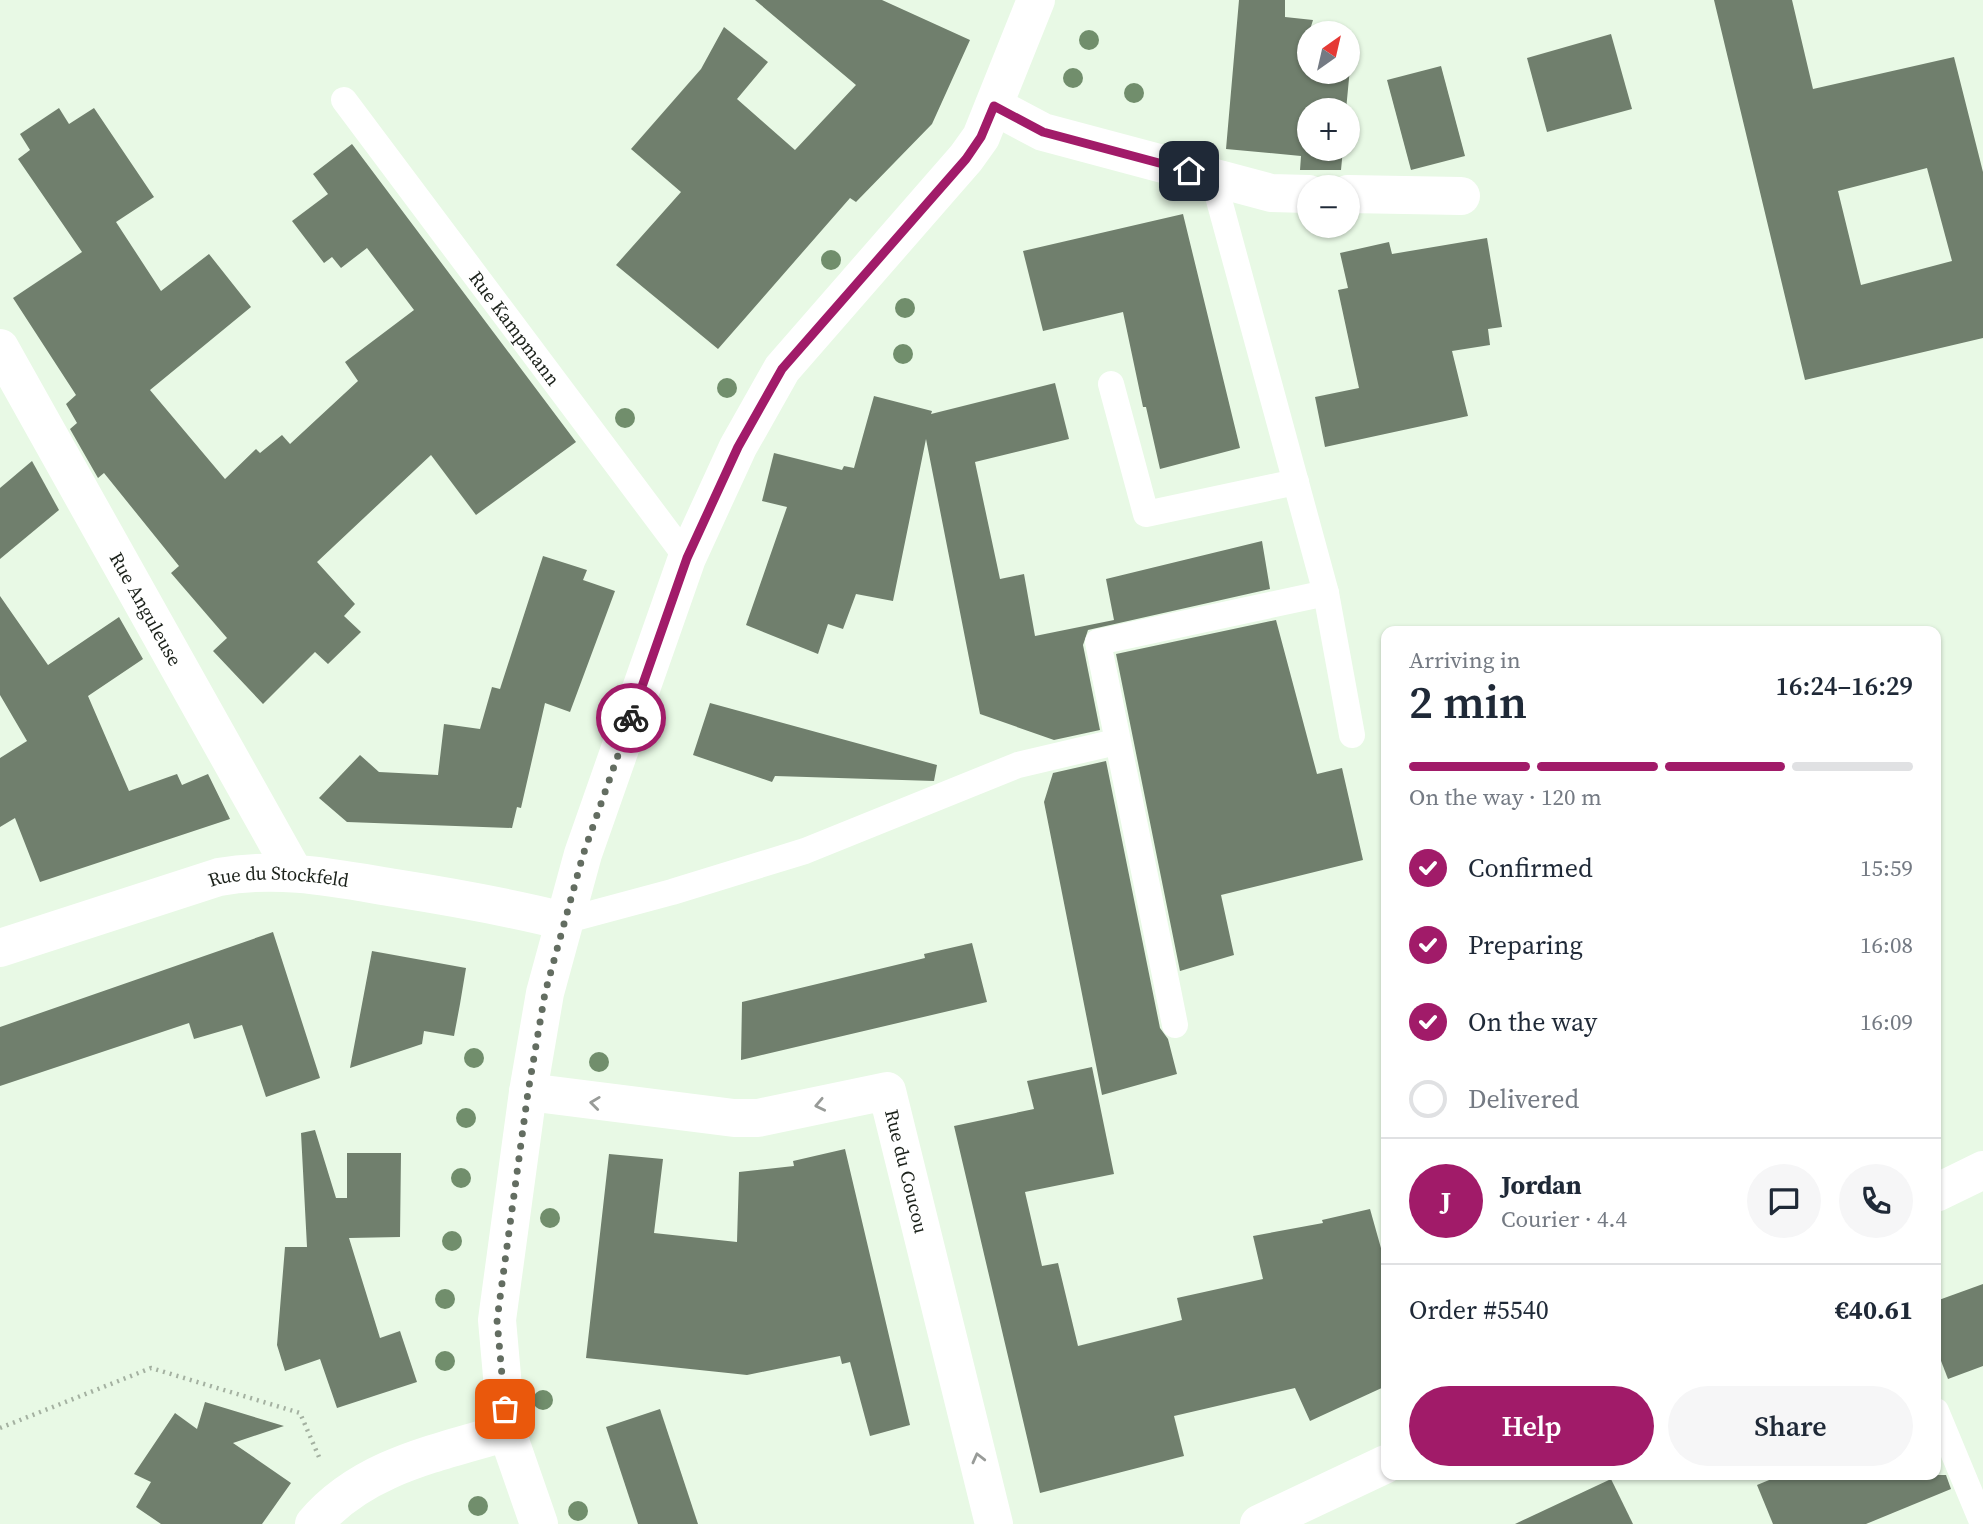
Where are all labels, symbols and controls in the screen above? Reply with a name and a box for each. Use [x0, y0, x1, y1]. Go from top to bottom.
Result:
north arrow [1297, 21, 1360, 84]
map controls [1297, 21, 1360, 238]
button: + [1297, 98, 1360, 161]
pin [1159, 141, 1219, 201]
icon: home [1170, 152, 1208, 190]
button: − [1297, 175, 1360, 238]
street label: Rue Kampmann [463, 266, 566, 391]
street label: Rue Anguleuse [104, 547, 188, 670]
text: Arriving in [1409, 644, 1521, 676]
text: 16:24–16:29 [1776, 668, 1913, 704]
text: 2 min [1409, 670, 1527, 733]
courier [596, 683, 666, 753]
icon: bike [612, 699, 650, 737]
text: On the way · 120 m [1409, 781, 1602, 813]
icon: check [1409, 849, 1447, 887]
text: Confirmed [1468, 850, 1593, 886]
text: 15:59 [1860, 852, 1913, 884]
street label: Rue du Stockfeld [205, 860, 351, 893]
icon: check [1409, 926, 1447, 964]
text: Preparing [1468, 927, 1583, 963]
text: 16:08 [1860, 929, 1913, 961]
icon: check [1409, 1003, 1447, 1041]
text: On the way [1468, 1004, 1597, 1040]
text: 16:09 [1860, 1006, 1913, 1038]
text: Delivered [1468, 1081, 1579, 1117]
one-way arrow [589, 1095, 601, 1110]
one-way arrow [815, 1097, 827, 1112]
street label: Rue du Coucou [879, 1106, 935, 1236]
button: chat [1747, 1164, 1821, 1238]
button: phone [1839, 1164, 1913, 1238]
text: Jordan [1501, 1167, 1582, 1203]
text: J [1441, 1183, 1451, 1219]
text: Courier · 4.4 [1501, 1203, 1627, 1235]
text: Order #5540 [1409, 1292, 1549, 1328]
text: €40.61 [1835, 1292, 1913, 1328]
pin [475, 1379, 535, 1439]
button: Help [1409, 1386, 1654, 1466]
button: Share [1668, 1386, 1913, 1466]
icon: bag [486, 1390, 524, 1428]
one-way arrow [972, 1452, 986, 1464]

